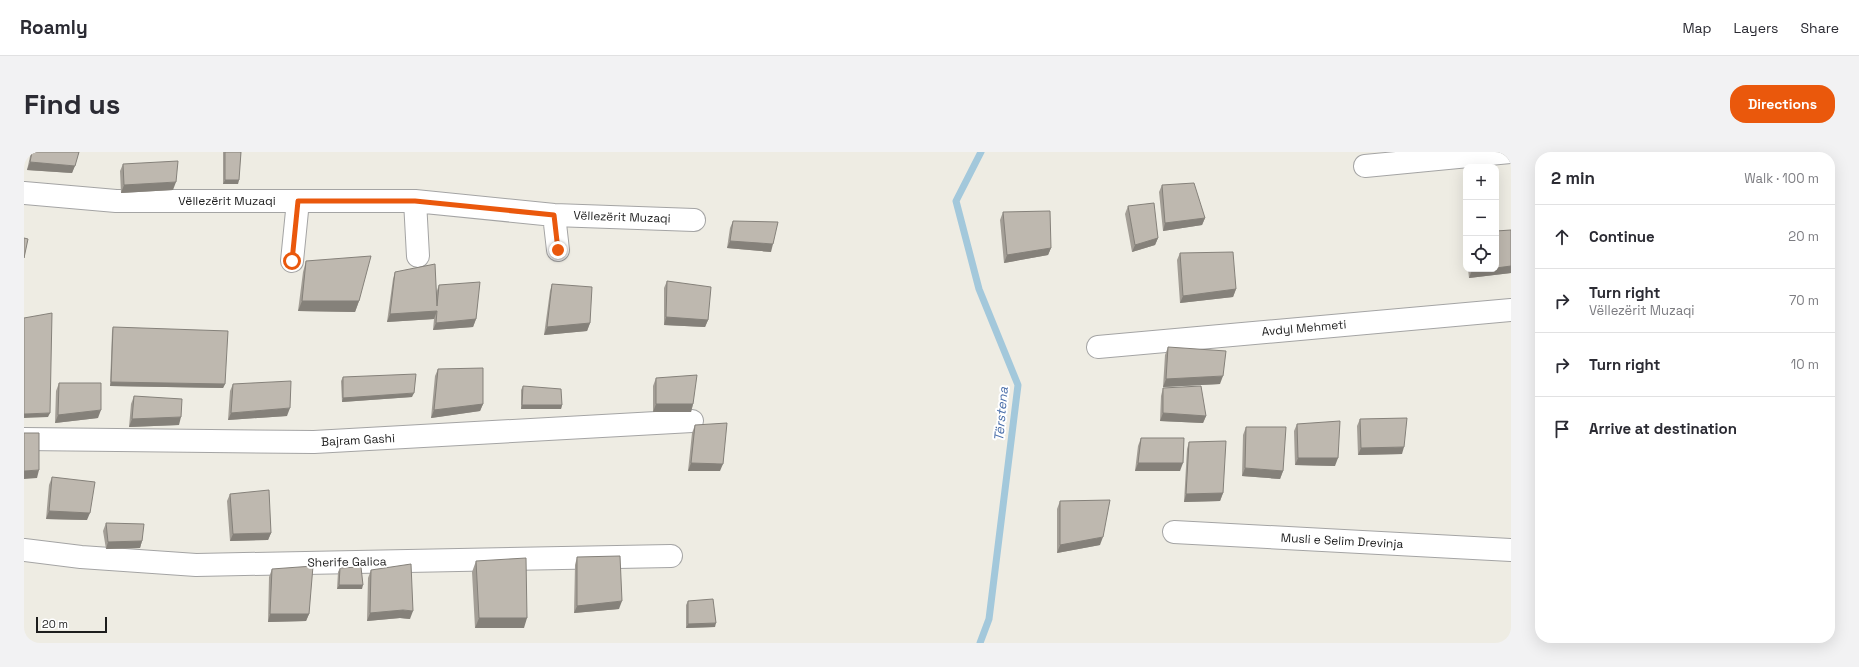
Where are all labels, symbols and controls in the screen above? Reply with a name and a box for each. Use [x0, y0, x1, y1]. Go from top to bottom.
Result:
text: Roamly [20, 15, 88, 40]
text: Map [1682, 19, 1712, 37]
text: Layers [1734, 19, 1778, 37]
text: Share [1800, 19, 1839, 37]
button: Directions [1730, 85, 1835, 123]
text: Find us [24, 86, 121, 122]
map controls [1463, 164, 1499, 272]
button: + [1463, 164, 1499, 200]
text: 2 min [1551, 167, 1595, 189]
text: Walk · 100 m [1744, 170, 1819, 187]
street label: Vëllezërit Muzaqi [178, 193, 276, 209]
button: − [1463, 200, 1499, 236]
street label: Vëllezërit Muzaqi [573, 207, 671, 227]
icon: ahead [1551, 226, 1573, 248]
text: Continue [1589, 227, 1655, 246]
text: 20 m [1788, 228, 1819, 245]
button: locate [1463, 236, 1499, 272]
route end [549, 241, 567, 259]
route start [283, 252, 301, 270]
text: Turn right [1589, 283, 1660, 302]
icon: right [1551, 290, 1573, 312]
text: 70 m [1789, 292, 1819, 309]
text: Vëllezërit Muzaqi [1589, 302, 1695, 319]
street label: Avdyl Mehmeti [1261, 316, 1347, 340]
icon: right [1551, 354, 1573, 376]
text: Turn right [1589, 355, 1660, 374]
text: 10 m [1791, 356, 1819, 373]
water label: Tërstena [990, 386, 1012, 442]
icon: arrive [1551, 418, 1573, 440]
text: Arrive at destination [1589, 419, 1737, 438]
street label: Bajram Gashi [321, 430, 395, 450]
street label: Musli e Selim Drevinja [1280, 530, 1404, 552]
street label: Sherife Galica [307, 553, 387, 571]
scale bar [36, 615, 107, 634]
text: 20 m [42, 617, 68, 631]

